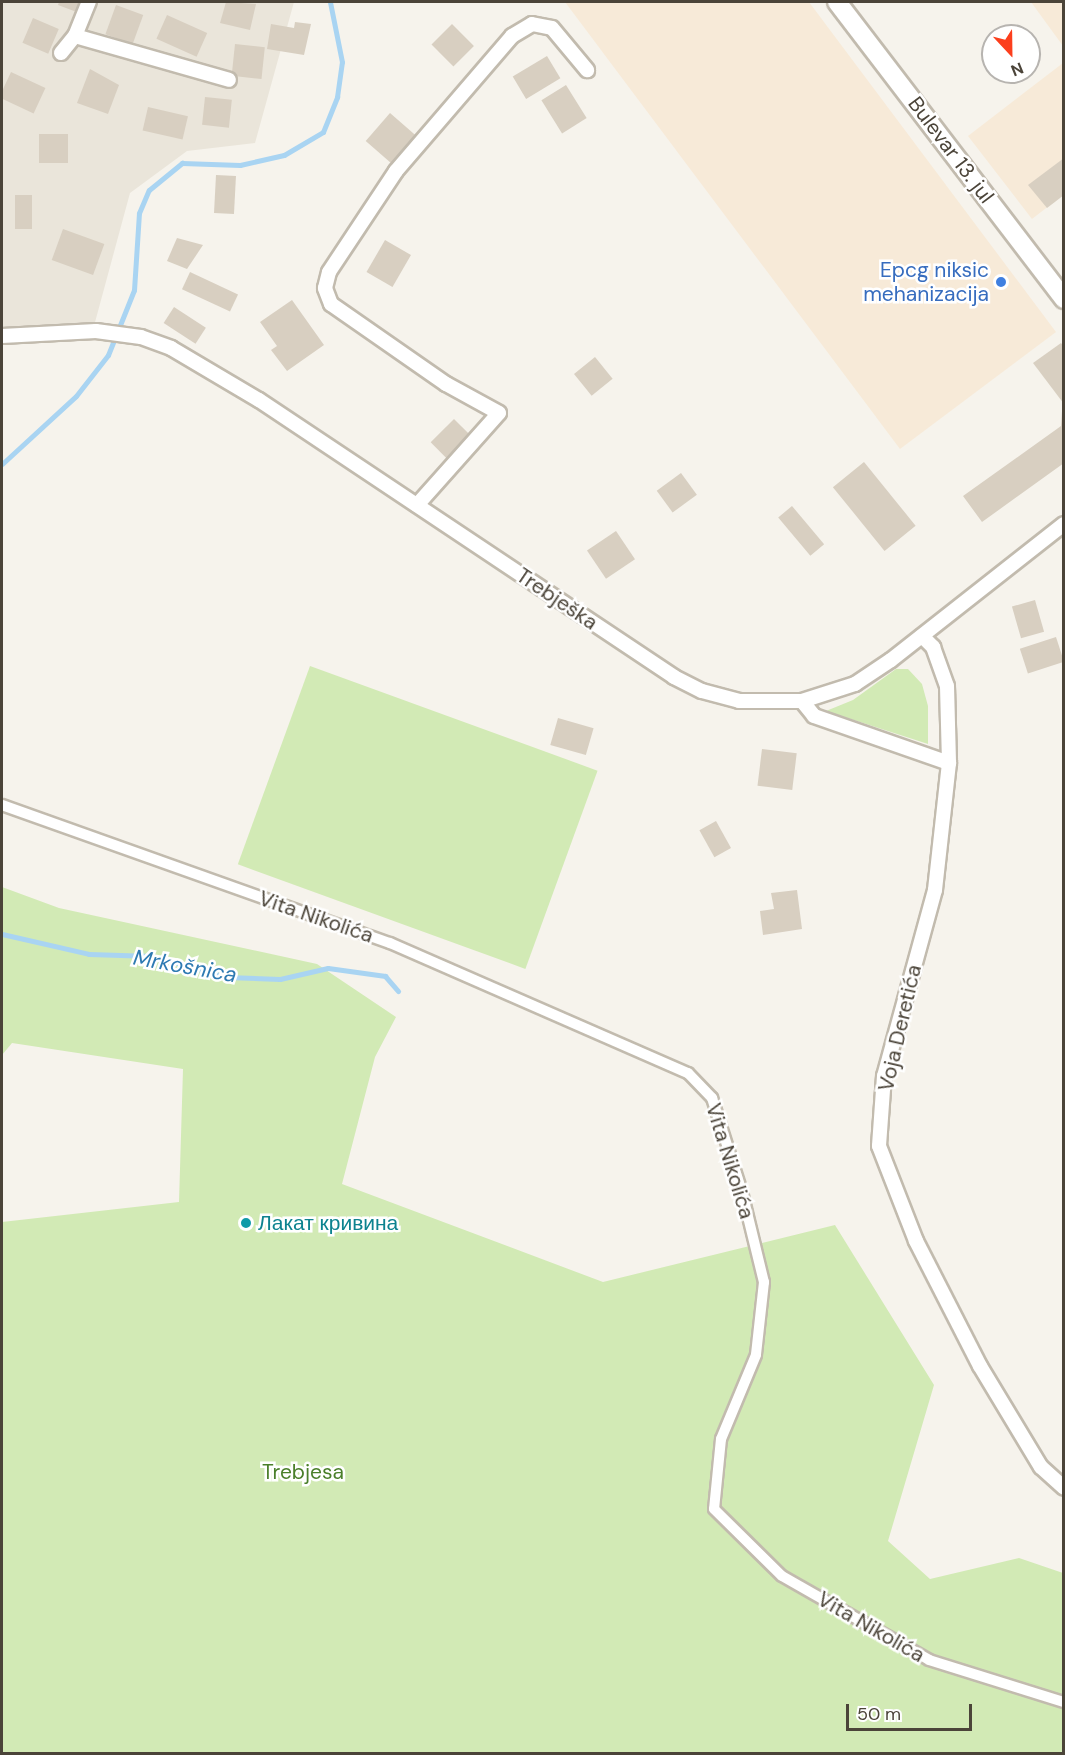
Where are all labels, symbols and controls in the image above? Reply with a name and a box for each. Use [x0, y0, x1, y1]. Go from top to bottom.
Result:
north arrow [981, 24, 1041, 84]
text: N [1008, 57, 1027, 81]
street label: Bulevar 13. jul [903, 92, 999, 208]
place label: Epcg niksic mehanizacija [863, 257, 989, 307]
marker: Epcg niksic mehanizacija [994, 275, 1008, 289]
street label: Trebješka [512, 563, 602, 635]
street label: Vita Nikolića [255, 886, 377, 948]
water label: Mrkošnica [131, 944, 239, 988]
street label: Voja Deretića [873, 962, 927, 1094]
street label: Vita Nikolića [701, 1100, 759, 1222]
place label: Лакат кривина [258, 1210, 398, 1236]
marker: Лакат кривина [239, 1216, 253, 1230]
park label: Trebjesa [262, 1459, 344, 1485]
street label: Vita Nikolića [813, 1586, 929, 1668]
scale bar [849, 1692, 975, 1730]
text: 50 m [857, 1702, 901, 1726]

